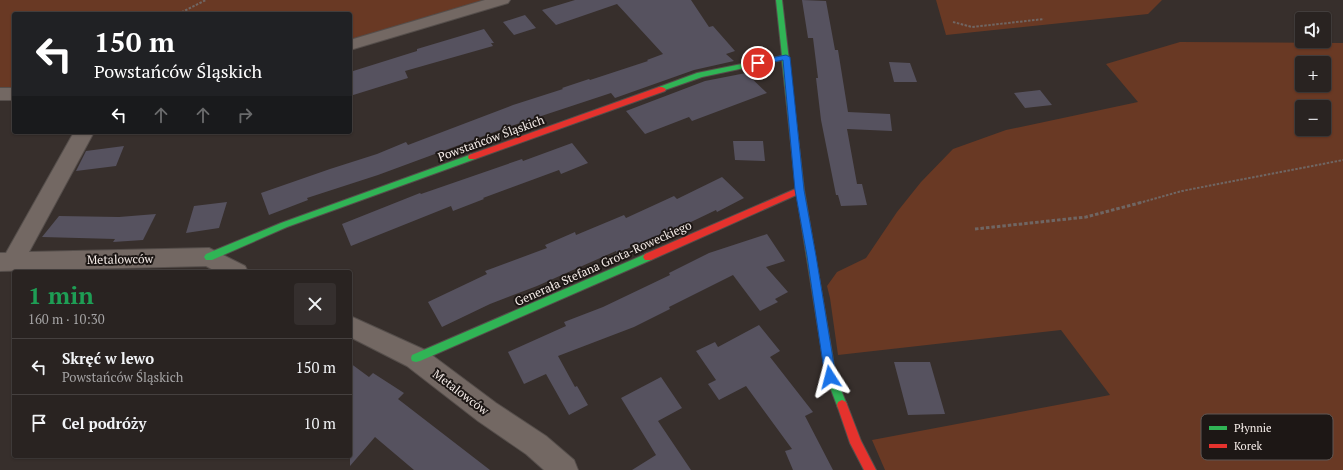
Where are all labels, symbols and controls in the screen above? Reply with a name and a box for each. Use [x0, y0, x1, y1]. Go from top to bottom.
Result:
map controls [1295, 12, 1331, 136]
button: sound [1295, 12, 1331, 48]
text: 150 m [94, 23, 175, 60]
icon: left [28, 28, 80, 80]
pin [741, 46, 775, 80]
icon: arrive [747, 52, 769, 74]
button: + [1295, 56, 1331, 92]
text: Powstańców Śląskich [94, 59, 262, 83]
button: − [1295, 100, 1331, 136]
icon: left [108, 104, 130, 126]
icon: ahead [150, 104, 172, 126]
icon: ahead [192, 104, 214, 126]
icon: right [234, 104, 256, 126]
street label: Powstańców Śląskich [436, 112, 546, 164]
street label: Generała Stefana Grota-Roweckiego [512, 217, 694, 309]
street label: Metalowców [87, 251, 154, 267]
text: 1 min [28, 279, 94, 311]
button: close [294, 283, 336, 325]
text: 160 m · 10:30 [28, 310, 105, 328]
text: Skręć w lewo [62, 348, 154, 368]
icon: left [28, 356, 50, 378]
position arrow [809, 356, 851, 398]
text: 150 m [295, 357, 336, 377]
street label: Metalowców [430, 366, 492, 418]
text: Powstańców Śląskich [62, 368, 183, 386]
icon: arrive [28, 412, 50, 434]
text: Cel podróży [62, 413, 146, 433]
text: 10 m [303, 413, 336, 433]
legend [1201, 414, 1333, 460]
text: Płynnie [1234, 421, 1272, 435]
text: Korek [1234, 439, 1262, 453]

